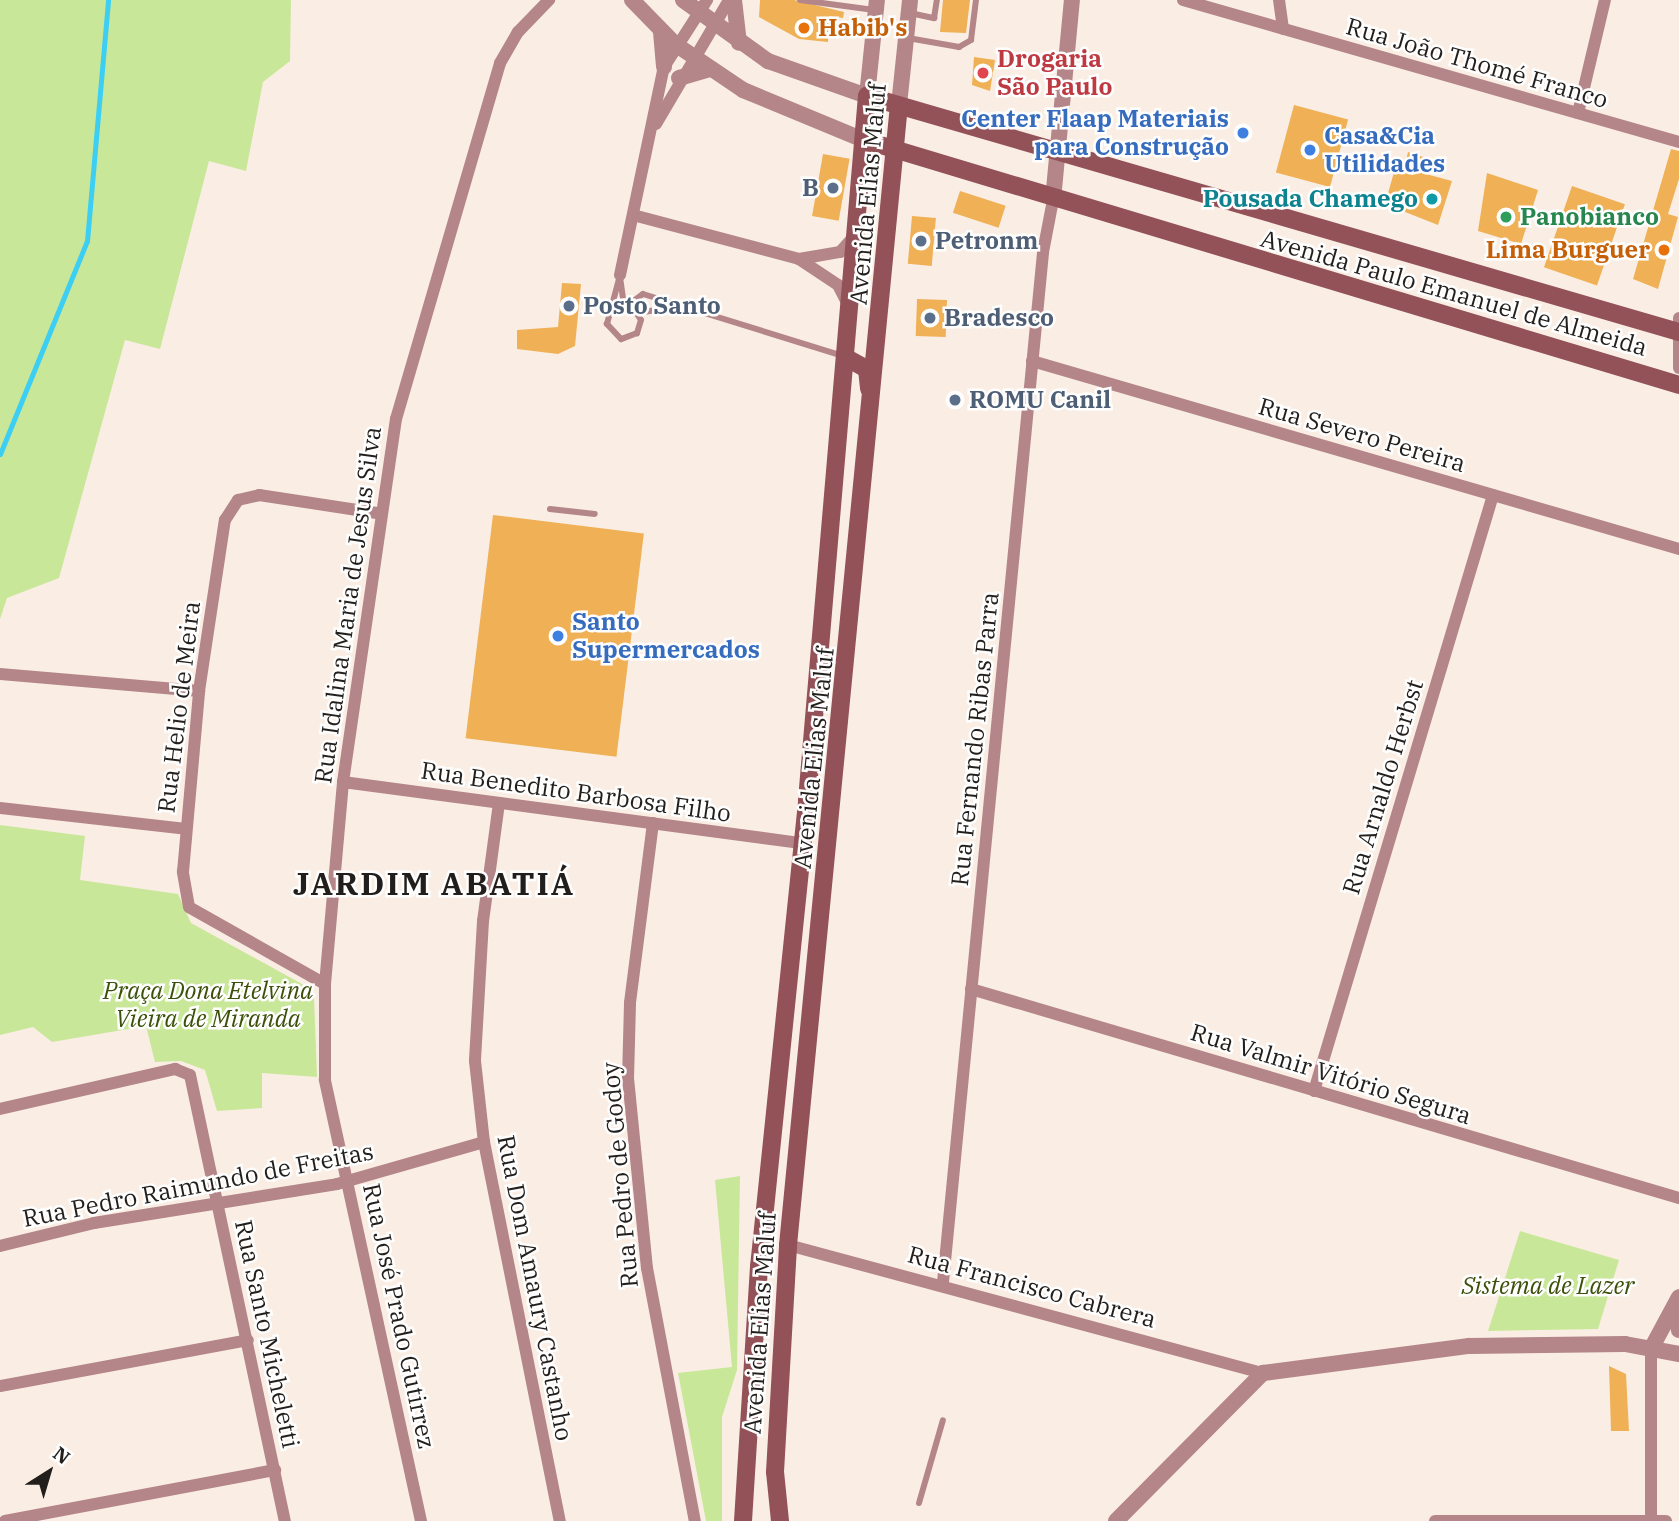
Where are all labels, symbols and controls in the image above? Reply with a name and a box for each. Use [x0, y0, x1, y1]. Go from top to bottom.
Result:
street label: Rua João Thomé Franco [1343, 12, 1611, 114]
place label: Habib's [818, 14, 907, 42]
marker: Habib's [796, 20, 812, 36]
place label: Drogaria São Paulo [997, 45, 1112, 101]
marker: Drogaria São Paulo [975, 65, 991, 81]
street label: Avenida Elias Maluf [844, 82, 892, 306]
place label: Center Flaap Materiais para Construção [961, 105, 1229, 161]
place label: Casa&Cia Utilidades [1324, 122, 1445, 178]
marker: Center Flaap Materiais para Construção [1235, 125, 1251, 141]
marker: Casa&Cia Utilidades [1302, 142, 1318, 158]
place label: B [802, 174, 819, 202]
marker: B [825, 180, 841, 196]
place label: Pousada Chamego [1203, 185, 1418, 213]
marker: Pousada Chamego [1424, 191, 1440, 207]
place label: Panobianco [1520, 203, 1659, 231]
marker: Panobianco [1498, 209, 1514, 225]
street label: Avenida Paulo Emanuel de Almeida [1257, 224, 1651, 362]
place label: Petronm [935, 227, 1038, 255]
marker: Petronm [913, 233, 929, 249]
place label: Lima Burguer [1486, 236, 1650, 264]
marker: Lima Burguer [1656, 242, 1672, 258]
place label: Posto Santo [583, 292, 721, 320]
marker: Posto Santo [561, 298, 577, 314]
place label: Bradesco [944, 304, 1054, 332]
marker: Bradesco [922, 310, 938, 326]
place label: ROMU Canil [969, 386, 1111, 414]
marker: ROMU Canil [947, 392, 963, 408]
street label: Rua Severo Pereira [1255, 392, 1469, 478]
street label: Rua Idalina Maria de Jesus Silva [309, 425, 387, 785]
street label: Rua Fernando Ribas Parra [945, 591, 1005, 887]
street label: Rua Helio de Meira [152, 599, 206, 815]
place label: Santo Supermercados [572, 608, 760, 664]
marker: Santo Supermercados [550, 628, 566, 644]
street label: Avenida Elias Maluf [788, 646, 840, 870]
street label: Rua Arnaldo Herbst [1337, 676, 1429, 898]
street label: Rua Benedito Barbosa Filho [419, 756, 733, 828]
district label: JARDIM ABATIÁ [295, 864, 573, 902]
park label: Praça Dona Etelvina Vieira de Miranda [103, 977, 313, 1033]
street label: Rua Valmir Vitório Segura [1187, 1018, 1475, 1130]
street label: Rua Pedro de Godoy [596, 1061, 644, 1289]
street label: Rua Dom Amaury Castanho [491, 1133, 579, 1443]
street label: Rua Pedro Raimundo de Freitas [20, 1137, 376, 1233]
street label: Rua José Prado Gutirrez [357, 1181, 441, 1451]
street label: Avenida Elias Maluf [738, 1211, 782, 1435]
street label: Rua Santo Micheletti [229, 1217, 305, 1451]
street label: Rua Francisco Cabrera [905, 1240, 1159, 1334]
park label: Sistema de Lazer [1461, 1272, 1635, 1300]
north arrow [14, 1437, 84, 1507]
text: N [48, 1441, 75, 1469]

